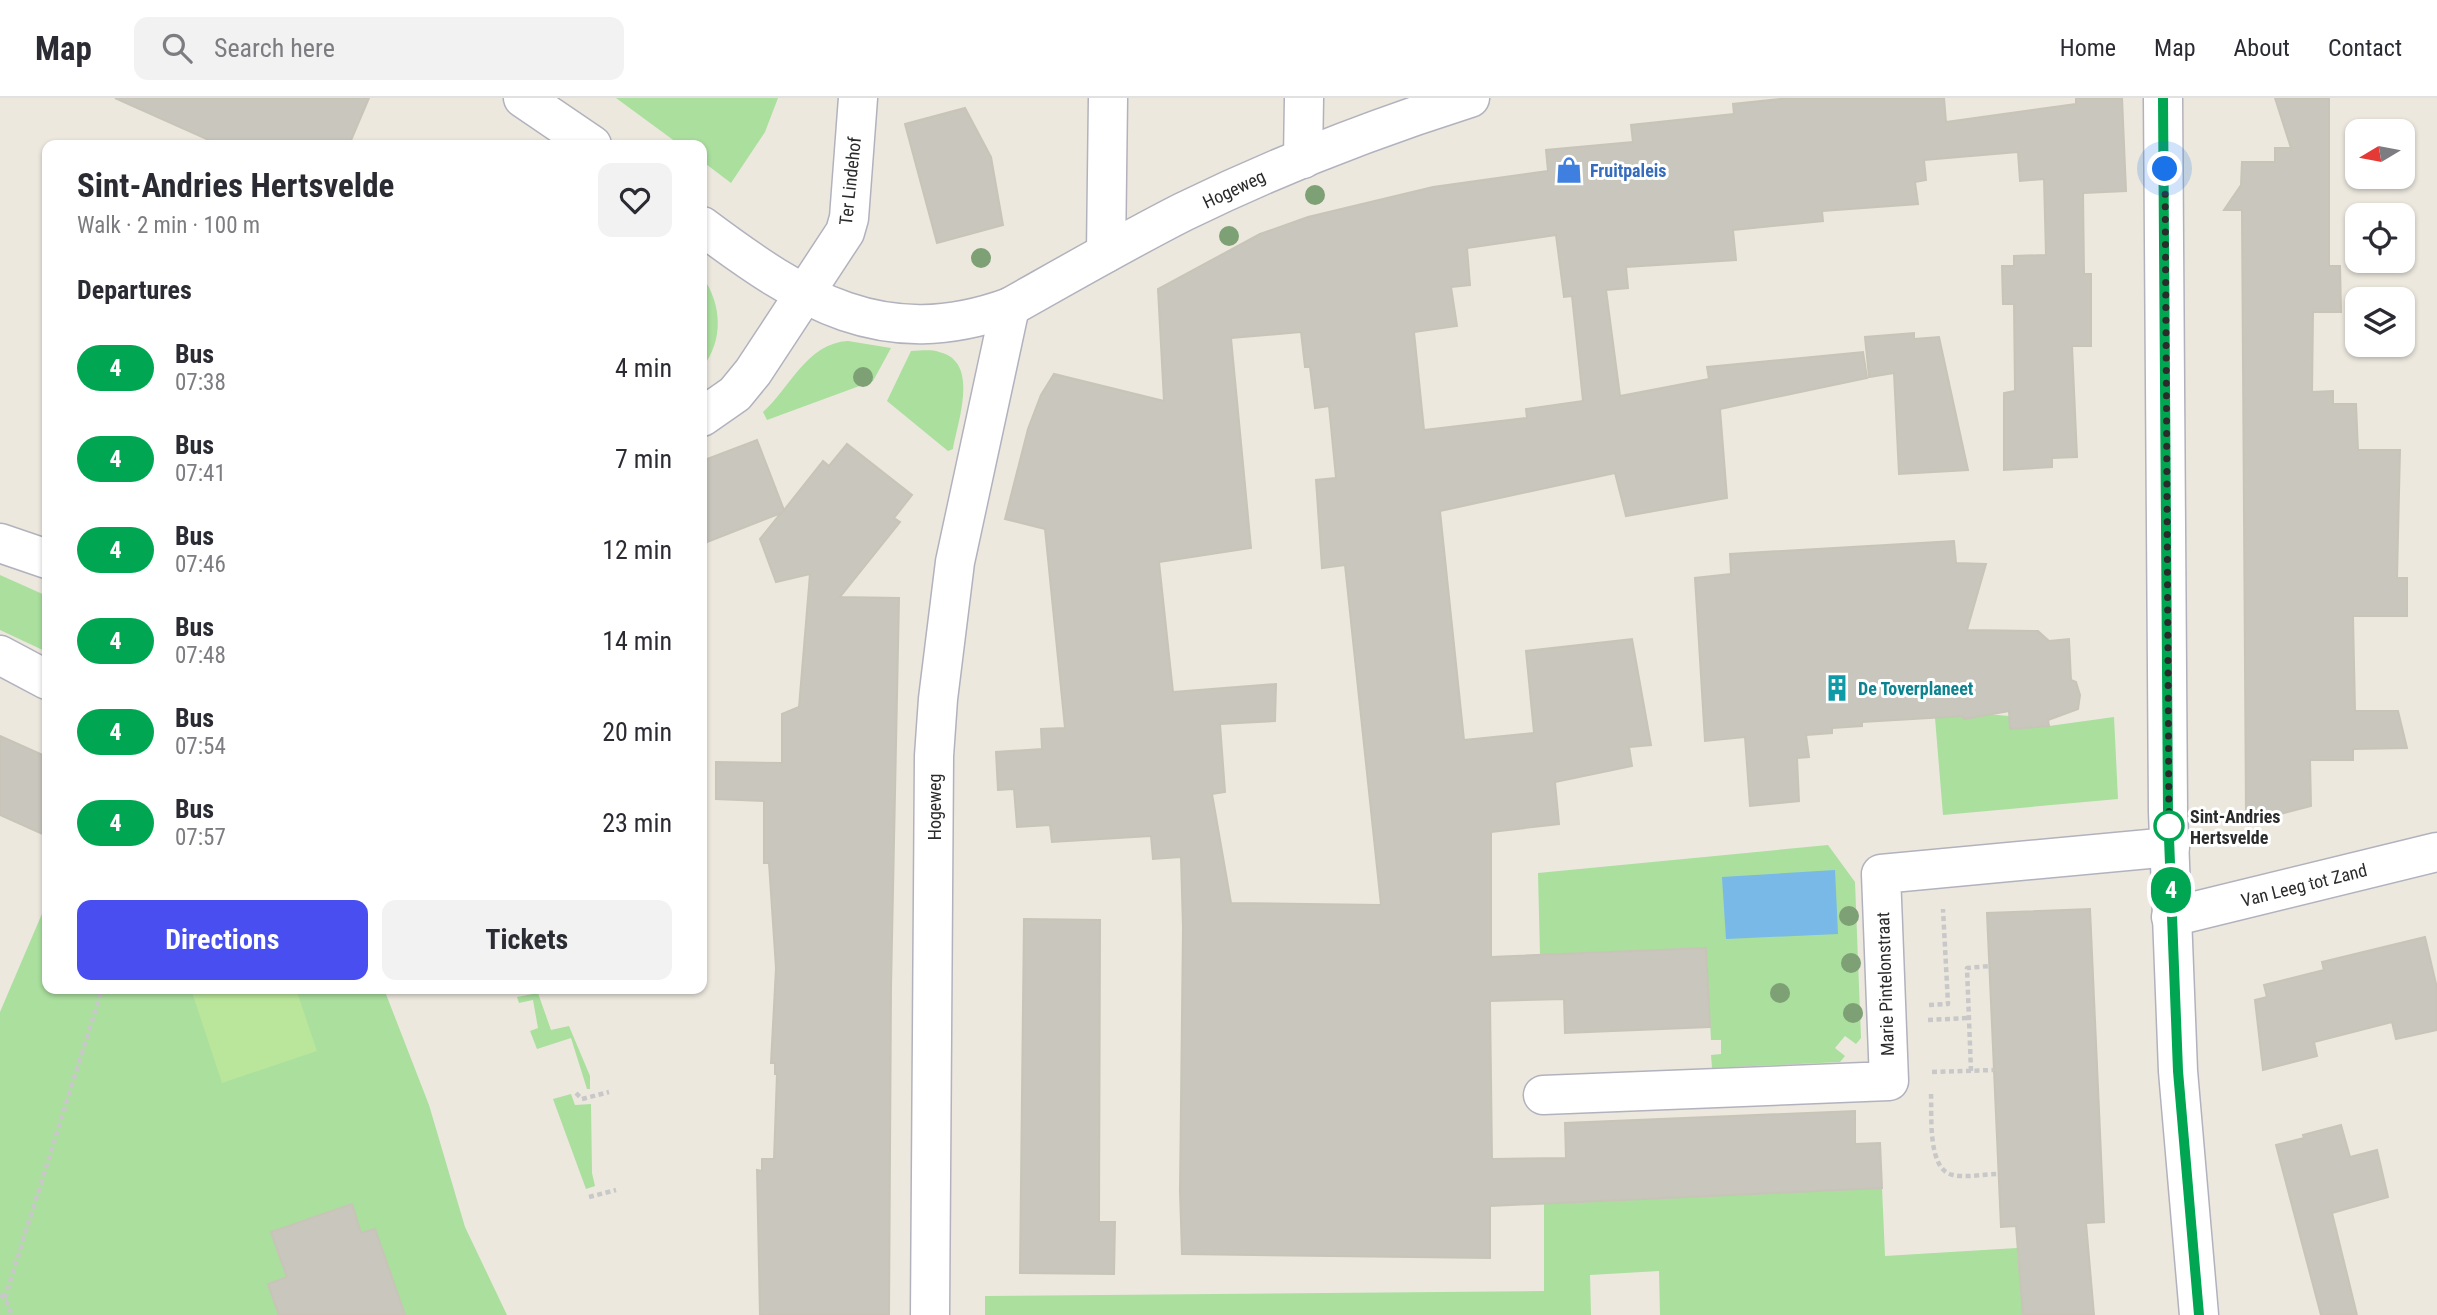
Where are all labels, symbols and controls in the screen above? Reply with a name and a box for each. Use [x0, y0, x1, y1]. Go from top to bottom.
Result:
search box [134, 17, 624, 80]
text: Map [35, 29, 92, 68]
icon: search [158, 29, 196, 67]
text: Search here [214, 33, 335, 63]
text: Home [2060, 34, 2116, 62]
text: Map [2154, 34, 2196, 62]
text: About [2234, 34, 2290, 62]
text: Contact [2328, 34, 2402, 62]
north arrow [2345, 119, 2415, 189]
map controls [2345, 119, 2415, 357]
street label: Ter Lindehof [835, 135, 865, 226]
your location [2147, 151, 2182, 186]
shop icon: Fruitpaleis [1554, 155, 1584, 185]
place label: Fruitpaleis [1590, 160, 1666, 181]
button: heart [598, 163, 672, 237]
street label: Hogeweg [1199, 165, 1269, 213]
text: Sint-Andries Hertsvelde [77, 166, 394, 205]
button: locate [2345, 203, 2415, 273]
text: Walk · 2 min · 100 m [77, 212, 260, 239]
text: Departures [77, 275, 192, 305]
button: layers [2345, 287, 2415, 357]
text: Bus [175, 339, 214, 369]
text: 4 min [615, 353, 672, 383]
text: 4 [109, 354, 122, 382]
text: 07:38 [175, 369, 226, 396]
text: Bus [175, 430, 214, 460]
text: 7 min [615, 444, 672, 474]
text: 4 [109, 445, 122, 473]
text: 07:41 [175, 460, 226, 487]
text: Bus [175, 521, 214, 551]
text: 12 min [602, 535, 672, 565]
text: 4 [109, 536, 122, 564]
text: 07:46 [175, 551, 226, 578]
text: Bus [175, 612, 214, 642]
text: 14 min [602, 626, 672, 656]
text: 4 [109, 627, 122, 655]
text: 07:48 [175, 642, 226, 669]
building icon: De Toverplaneet [1822, 673, 1852, 703]
place label: De Toverplaneet [1858, 678, 1974, 699]
text: Bus [175, 703, 214, 733]
text: 20 min [602, 717, 672, 747]
text: 4 [109, 718, 122, 746]
text: 07:54 [175, 733, 226, 760]
street label: Hogeweg [924, 774, 945, 840]
text: Bus [175, 794, 214, 824]
place label: Sint-Andries Hertsvelde [2190, 806, 2281, 848]
text: 23 min [602, 808, 672, 838]
text: 4 [109, 809, 122, 837]
marker: Sint-Andries Hertsvelde [2154, 811, 2184, 841]
text: 07:57 [175, 824, 226, 851]
street label: Van Leeg tot Zand [2239, 859, 2369, 911]
line badge: 4 [2148, 867, 2194, 913]
text: 4 [2165, 876, 2177, 904]
button: Directions [77, 900, 368, 980]
button: Tickets [382, 900, 672, 980]
street label: Marie Pintelonstraat [1872, 912, 1898, 1056]

